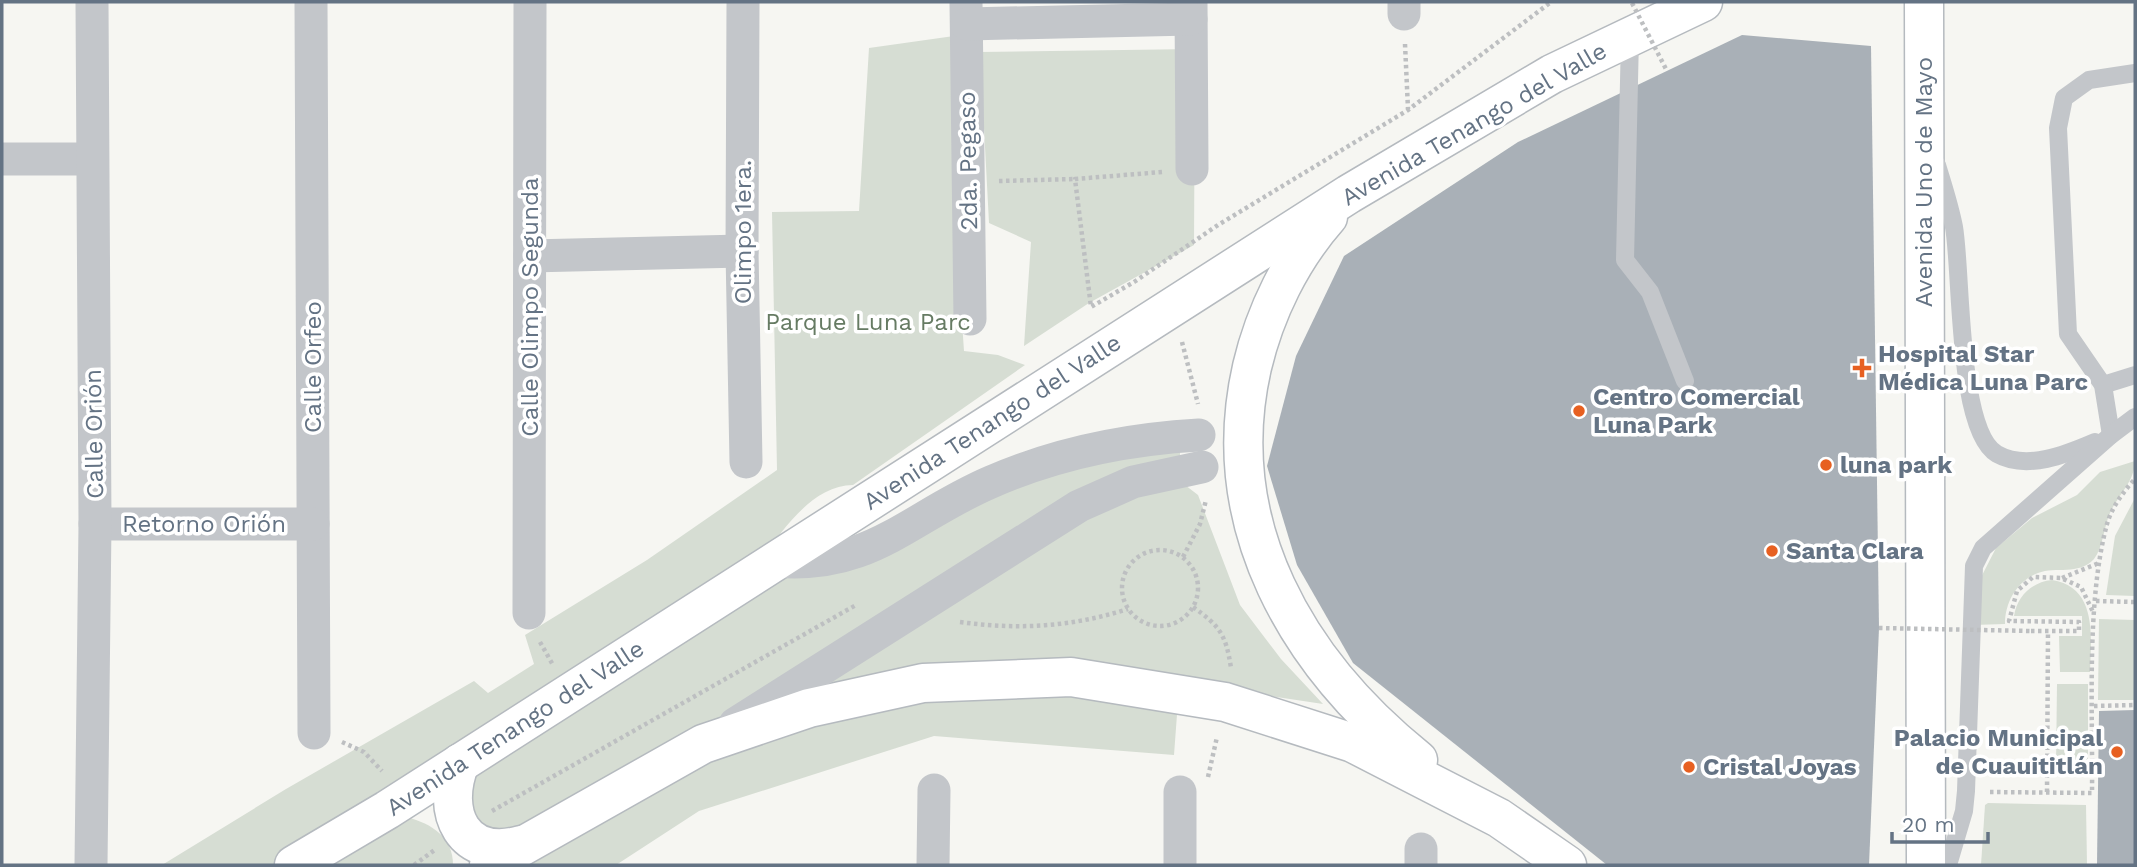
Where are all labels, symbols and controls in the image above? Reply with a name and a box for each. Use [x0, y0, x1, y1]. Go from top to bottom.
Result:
street label: Avenida Tenango del Valle [1336, 36, 1612, 212]
street label: Avenida Uno de Mayo [1910, 57, 1938, 307]
street label: 2da. Pegaso [953, 91, 983, 231]
street label: Olimpo 1era. [729, 160, 757, 304]
street label: Calle Olimpo Segunda [516, 177, 544, 437]
street label: Calle Orfeo [299, 301, 327, 433]
park label: Parque Luna Parc [765, 308, 971, 336]
street label: Avenida Tenango del Valle [858, 328, 1126, 516]
place label: Hospital Star Médica Luna Parc [1878, 340, 2088, 396]
marker: Hospital Star Médica Luna Parc [1852, 358, 1872, 378]
street label: Calle Orión [79, 369, 109, 499]
place label: Centro Comercial Luna Park [1593, 383, 1800, 439]
marker: Centro Comercial Luna Park [1571, 403, 1587, 419]
place label: luna park [1840, 451, 1952, 479]
marker: luna park [1818, 457, 1834, 473]
street label: Retorno Orión [122, 510, 286, 538]
place label: Santa Clara [1786, 537, 1924, 565]
marker: Santa Clara [1764, 543, 1780, 559]
street label: Avenida Tenango del Valle [381, 634, 649, 822]
place label: Palacio Municipal de Cuauititlán [1894, 724, 2103, 780]
marker: Palacio Municipal de Cuauititlán [2109, 744, 2125, 760]
place label: Cristal Joyas [1703, 753, 1857, 781]
marker: Cristal Joyas [1681, 759, 1697, 775]
scale bar [1892, 800, 1988, 844]
text: 20 m [1902, 812, 1954, 837]

